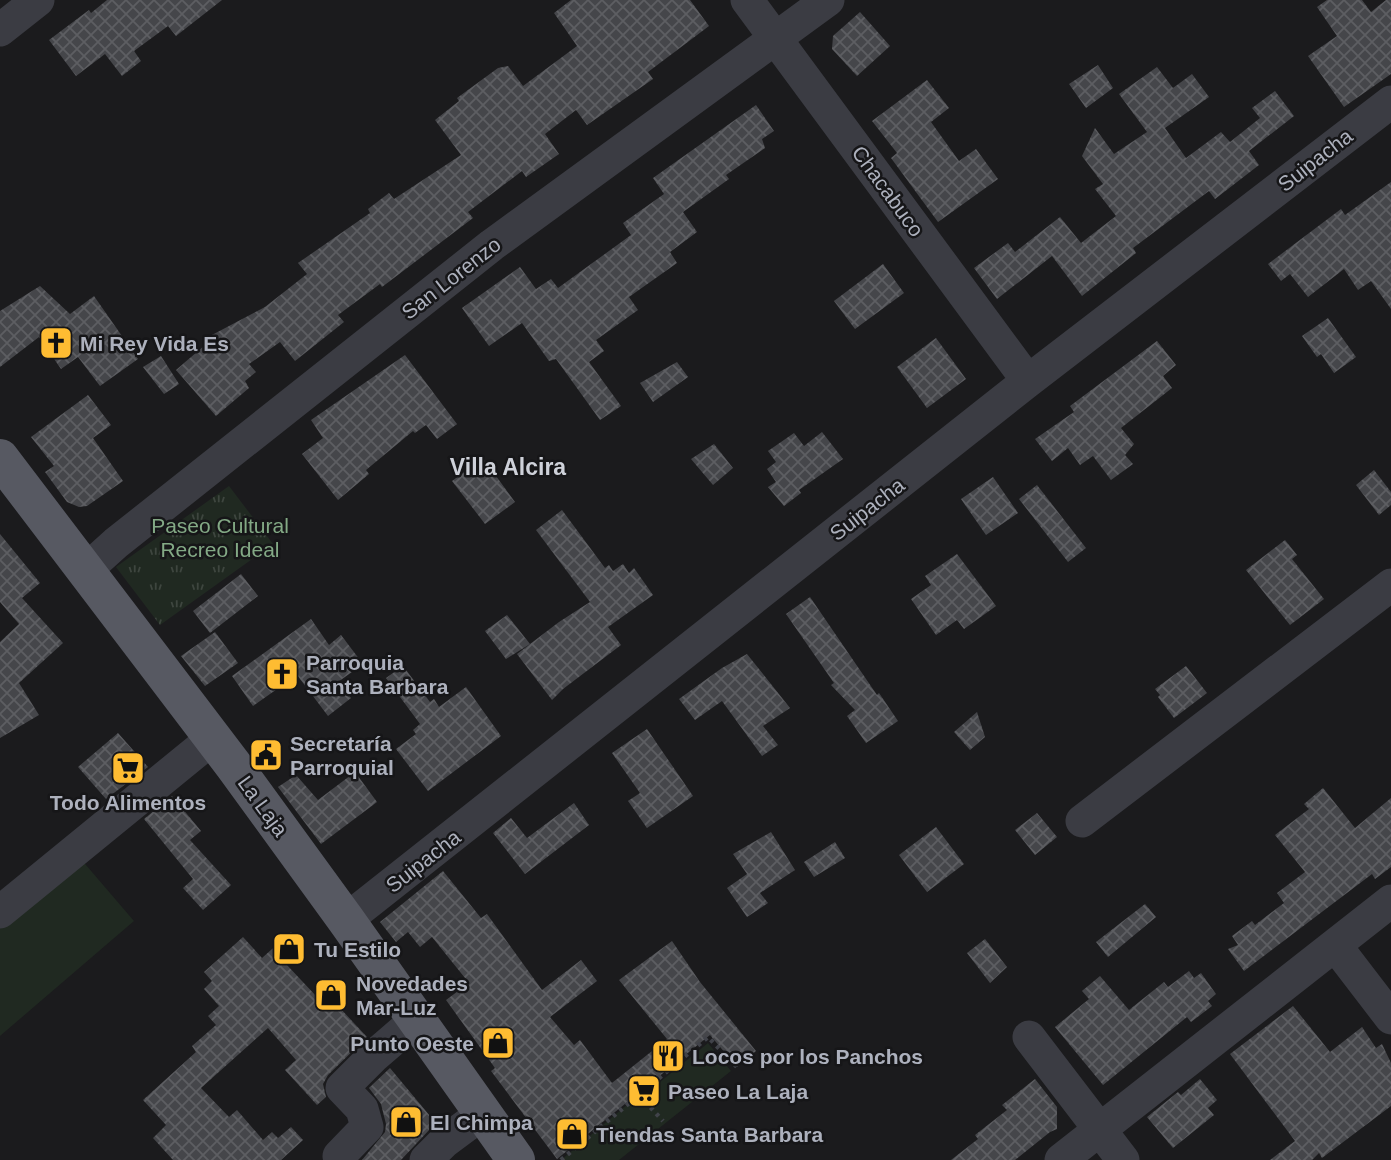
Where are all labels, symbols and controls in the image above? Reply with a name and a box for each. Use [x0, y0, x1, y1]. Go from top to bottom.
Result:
street label: Suipacha [1273, 124, 1357, 196]
street label: Chacabuco [847, 141, 929, 241]
street label: San Lorenzo [397, 232, 505, 324]
church icon: Mi Rey Vida Es [37, 324, 75, 362]
place label: Mi Rey Vida Es [80, 332, 229, 355]
district label: Villa Alcira [450, 454, 566, 480]
street label: Suipacha [825, 473, 909, 545]
park label: Paseo Cultural Recreo Ideal [151, 514, 289, 561]
place label: Parroquia Santa Barbara [306, 651, 449, 698]
church icon: Parroquia Santa Barbara [263, 655, 301, 693]
place label: Secretaría Parroquial [290, 732, 394, 779]
public building icon: Secretaría Parroquial [247, 736, 285, 774]
supermarket icon: Todo Alimentos [109, 749, 147, 787]
street label: La Laja [233, 771, 293, 841]
place label: Todo Alimentos [50, 791, 206, 814]
street label: Suipacha [381, 825, 465, 897]
shop icon: Tu Estilo [270, 930, 308, 968]
place label: Tu Estilo [314, 938, 401, 961]
place label: Novedades Mar-Luz [356, 972, 468, 1019]
shop icon: Novedades Mar-Luz [312, 976, 350, 1014]
shop icon: Punto Oeste [479, 1024, 517, 1062]
place label: Punto Oeste [350, 1032, 474, 1055]
restaurant icon: Locos por los Panchos [649, 1037, 687, 1075]
place label: Locos por los Panchos [692, 1045, 923, 1068]
supermarket icon: Paseo La Laja [625, 1072, 663, 1110]
place label: Paseo La Laja [668, 1080, 808, 1103]
shop icon: El Chimpa [387, 1103, 425, 1141]
place label: El Chimpa [430, 1111, 533, 1134]
shop icon: Tiendas Santa Barbara [553, 1115, 591, 1153]
place label: Tiendas Santa Barbara [596, 1123, 824, 1146]

